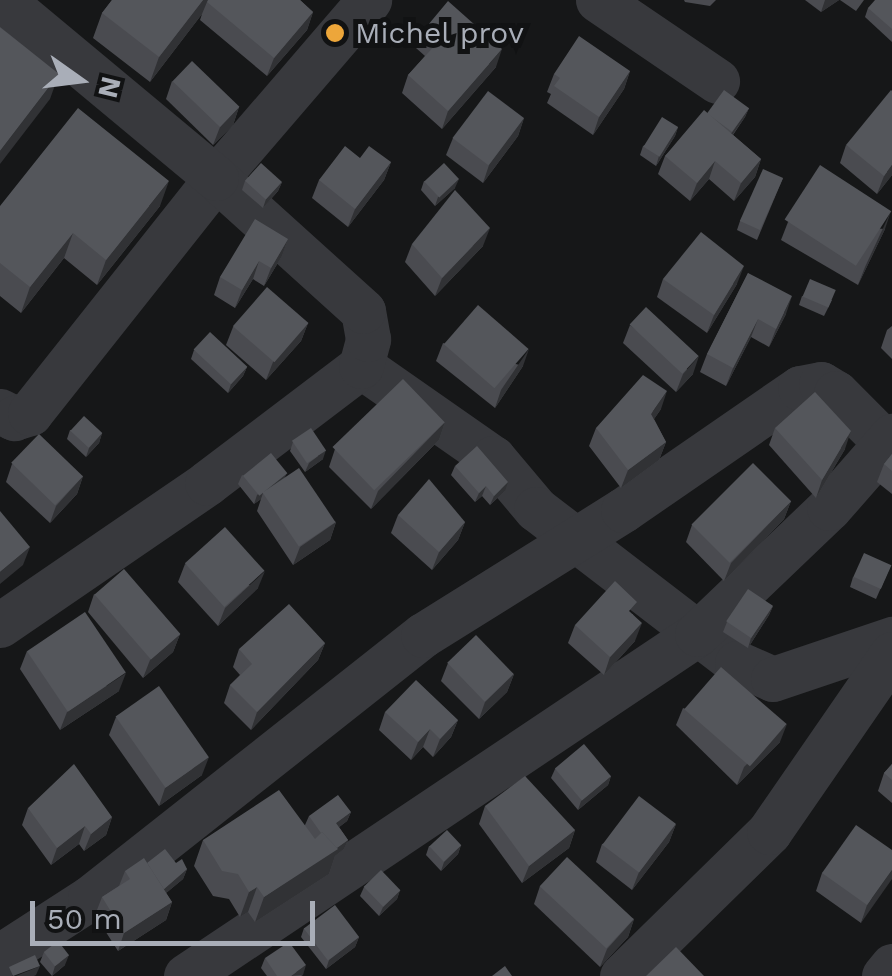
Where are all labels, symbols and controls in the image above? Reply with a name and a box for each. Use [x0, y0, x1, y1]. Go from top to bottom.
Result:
place label: Michel prov [355, 15, 525, 51]
marker: Michel prov [324, 22, 346, 44]
north arrow [30, 30, 130, 130]
text: N [91, 73, 128, 101]
scale bar [35, 881, 320, 943]
text: 50 m [47, 901, 122, 936]

